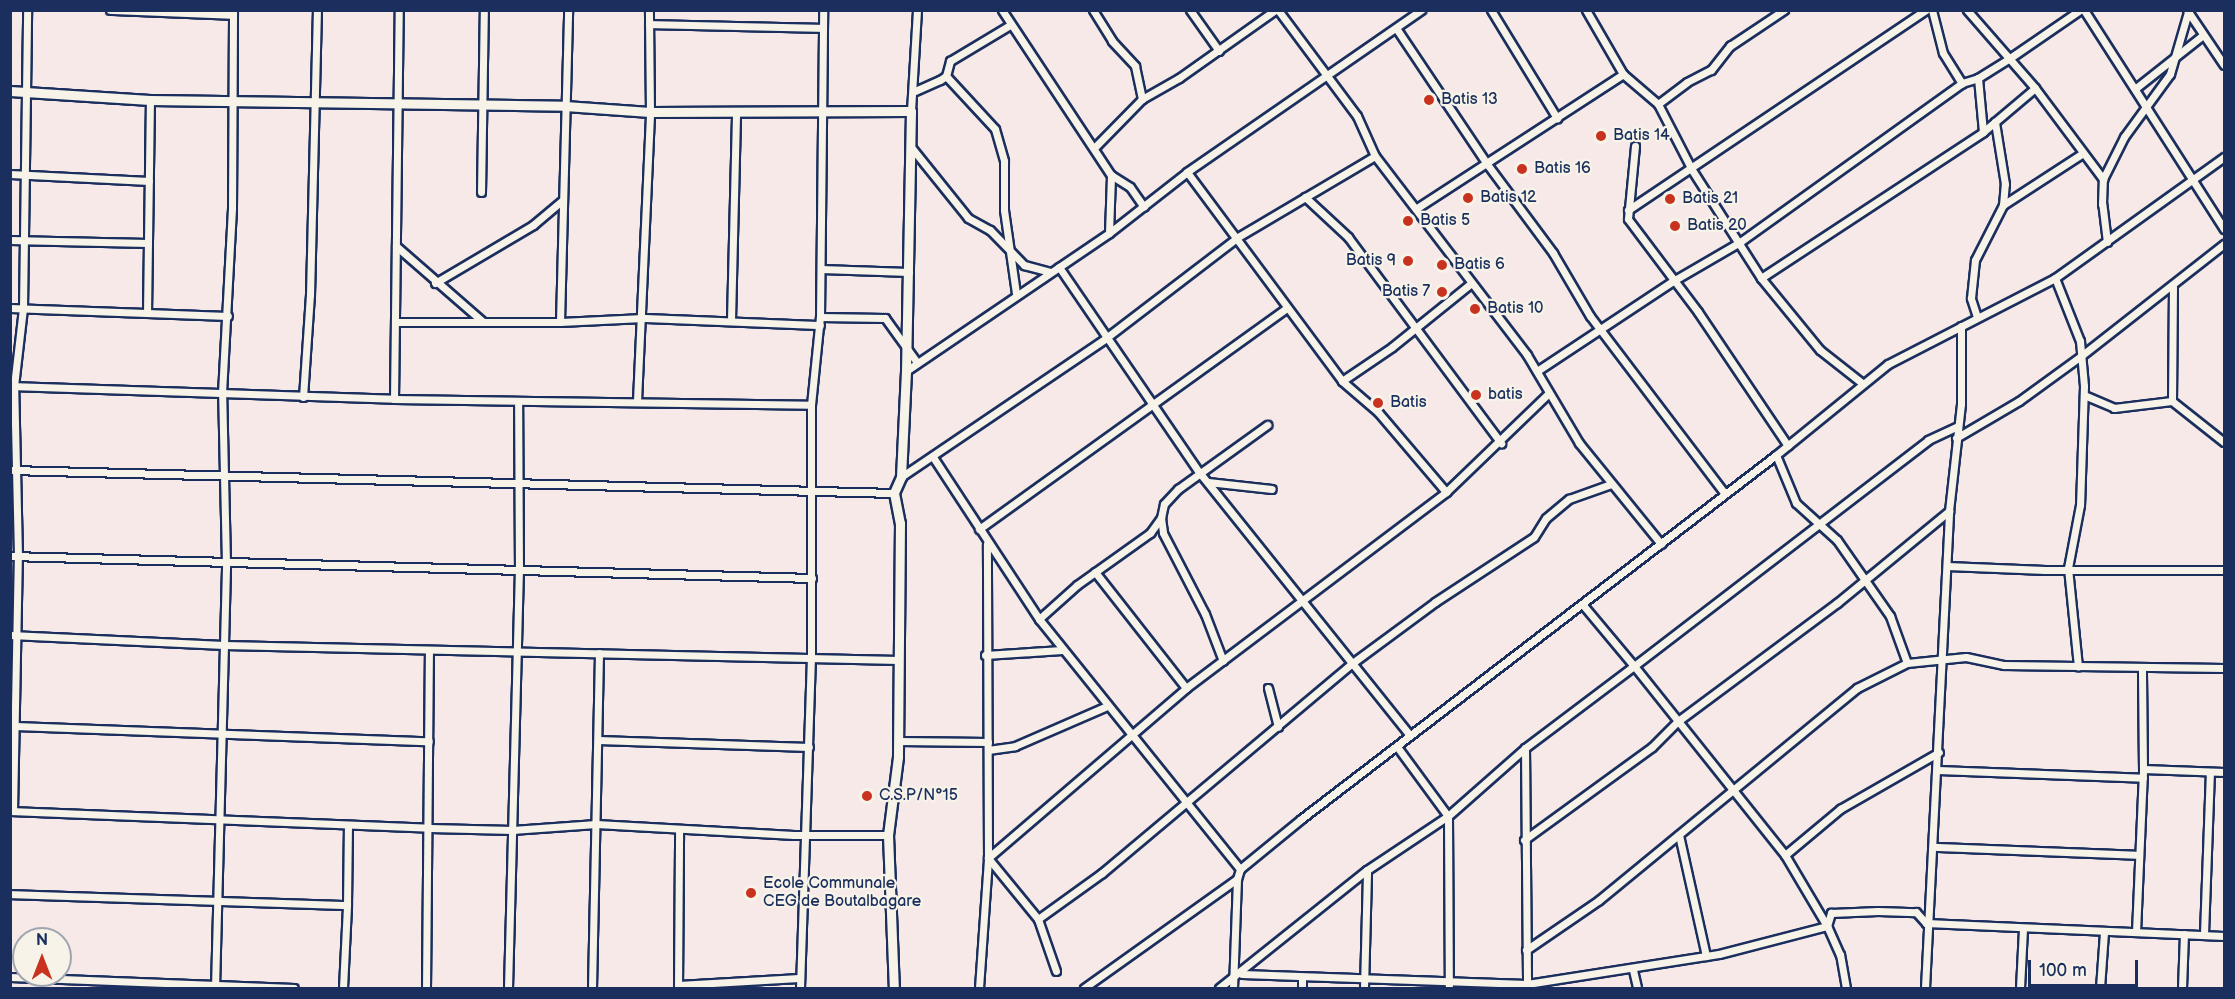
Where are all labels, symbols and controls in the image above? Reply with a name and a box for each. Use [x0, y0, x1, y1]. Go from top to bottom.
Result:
place label: Batis 13 [1441, 90, 1498, 110]
marker: Batis 13 [1422, 93, 1436, 107]
place label: Batis 14 [1613, 126, 1670, 146]
marker: Batis 14 [1594, 129, 1608, 143]
place label: Batis 16 [1534, 159, 1591, 179]
marker: Batis 16 [1515, 162, 1529, 176]
place label: Batis 12 [1480, 188, 1537, 208]
place label: Batis 21 [1682, 189, 1738, 209]
marker: Batis 12 [1461, 191, 1475, 205]
marker: Batis 21 [1663, 192, 1677, 206]
place label: Batis 5 [1420, 211, 1470, 231]
marker: Batis 5 [1401, 214, 1415, 228]
place label: Batis 20 [1687, 216, 1747, 236]
marker: Batis 20 [1668, 219, 1682, 233]
place label: Batis 9 [1346, 251, 1396, 271]
marker: Batis 9 [1401, 254, 1415, 268]
place label: Batis 6 [1454, 255, 1505, 275]
marker: Batis 6 [1435, 258, 1449, 272]
place label: Batis 7 [1381, 282, 1430, 302]
marker: Batis 7 [1435, 285, 1449, 299]
place label: Batis 10 [1487, 299, 1544, 319]
marker: Batis 10 [1468, 302, 1482, 316]
place label: batis [1488, 385, 1523, 405]
marker: batis [1469, 388, 1483, 402]
place label: Batis [1390, 393, 1427, 413]
marker: Batis [1371, 396, 1385, 410]
place label: C.S.P/N°15 [879, 786, 958, 806]
marker: C.S.P/N°15 [860, 789, 874, 803]
place label: Ecole Communale CEG de Boutalbagare [763, 874, 921, 912]
marker: Ecole Communale CEG de Boutalbagare [744, 886, 758, 900]
north arrow [12, 927, 72, 987]
text: N [36, 931, 48, 950]
scale bar [2031, 948, 2140, 986]
text: 100 m [2039, 960, 2087, 981]

